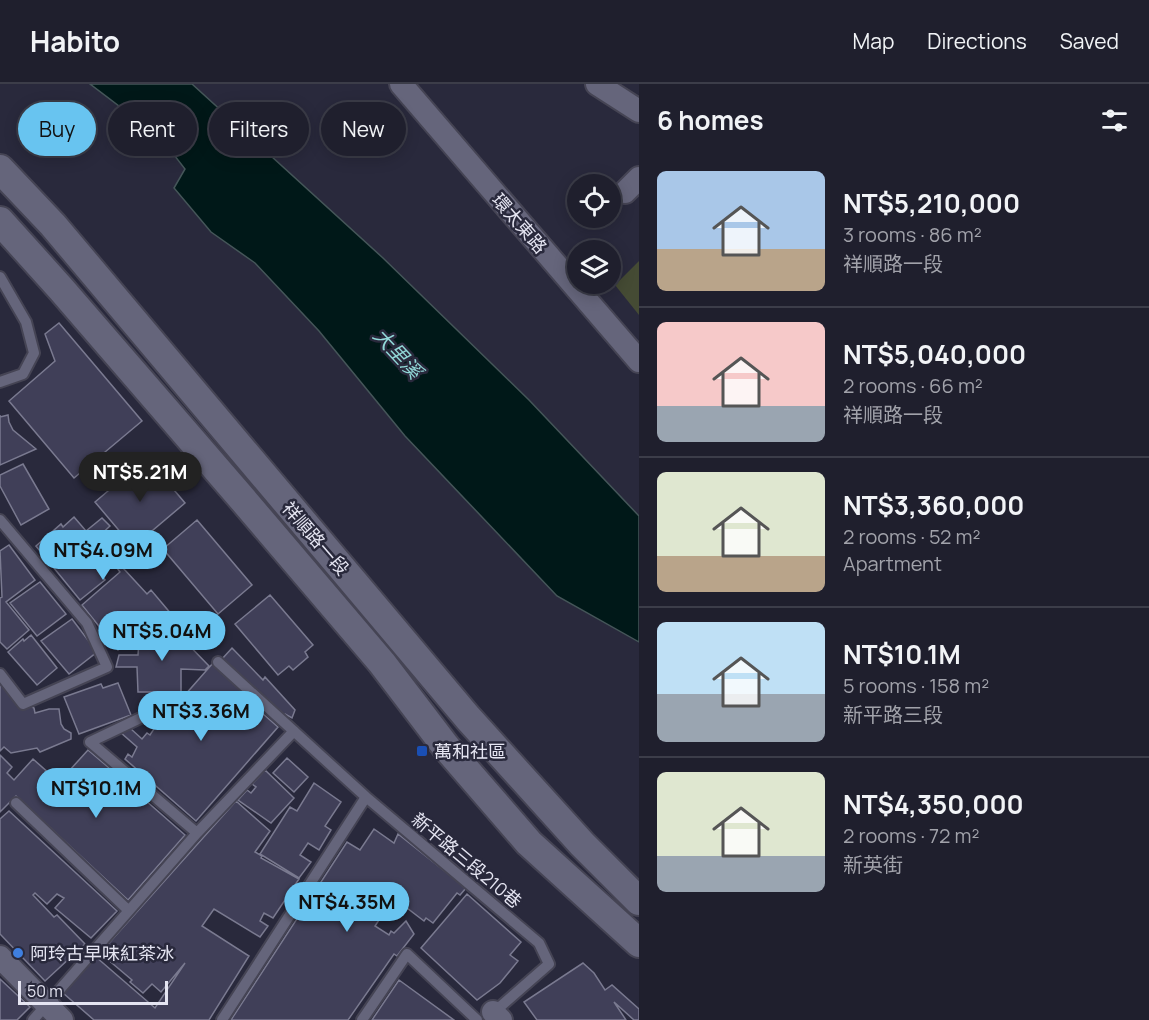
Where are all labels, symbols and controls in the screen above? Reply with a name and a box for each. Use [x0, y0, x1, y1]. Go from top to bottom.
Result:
text: Habito [30, 22, 120, 60]
text: Map [853, 27, 894, 55]
text: Directions [927, 27, 1027, 55]
text: Saved [1060, 27, 1119, 55]
chip: Buy [18, 102, 96, 156]
chip: Rent [108, 102, 197, 156]
chip: Filters [209, 102, 309, 156]
chip: New [321, 102, 406, 156]
text: 6 homes [657, 102, 764, 138]
icon: filters [1098, 104, 1131, 137]
map controls [567, 174, 621, 294]
button: locate [567, 174, 621, 228]
text: NT$5,210,000 [843, 185, 1020, 221]
street label: 環太東路 [487, 188, 553, 258]
icon: home [705, 195, 777, 267]
text: 3 rooms · 86 m² [843, 221, 982, 248]
button: layers [567, 240, 621, 294]
text: 祥順路一段 [843, 250, 943, 277]
water label: 大里溪 [368, 322, 430, 386]
text: NT$5,040,000 [843, 336, 1026, 372]
icon: home [705, 346, 777, 418]
text: 2 rooms · 66 m² [843, 372, 983, 399]
text: 祥順路一段 [843, 401, 943, 428]
pin: NT$5.21M [78, 452, 202, 503]
text: NT$5.21M [93, 458, 187, 485]
text: NT$3,360,000 [843, 487, 1024, 523]
street label: 祥順路一段 [277, 496, 355, 580]
icon: home [705, 496, 777, 568]
text: 2 rooms · 52 m² [843, 523, 980, 550]
pin: NT$4.09M [41, 530, 165, 581]
text: NT$4.09M [53, 536, 153, 563]
text: Apartment [843, 550, 942, 577]
pin: NT$5.04M [100, 611, 224, 662]
text: NT$5.04M [112, 617, 212, 644]
text: NT$10.1M [843, 636, 961, 672]
icon: home [705, 646, 777, 718]
text: 5 rooms · 158 m² [843, 672, 989, 699]
pin: NT$3.36M [139, 691, 263, 742]
text: NT$3.36M [152, 697, 250, 724]
text: 新平路三段 [843, 701, 943, 728]
place label: 萬和社區 [434, 739, 506, 763]
marker: 萬和社區 [415, 744, 429, 758]
pin: NT$10.1M [34, 768, 158, 819]
text: NT$10.1M [51, 774, 141, 801]
text: NT$4,350,000 [843, 786, 1024, 822]
icon: home [705, 796, 777, 868]
street label: 新平路三段210巷 [407, 807, 527, 913]
text: 2 rooms · 72 m² [843, 822, 979, 849]
text: 新英街 [843, 851, 903, 878]
pin: NT$4.35M [285, 882, 409, 933]
text: NT$4.35M [298, 888, 396, 915]
place label: 阿玲古早味紅茶冰 [30, 941, 174, 965]
marker: 阿玲古早味紅茶冰 [11, 946, 25, 960]
scale bar [18, 978, 168, 1006]
text: 50 m [27, 980, 63, 1002]

